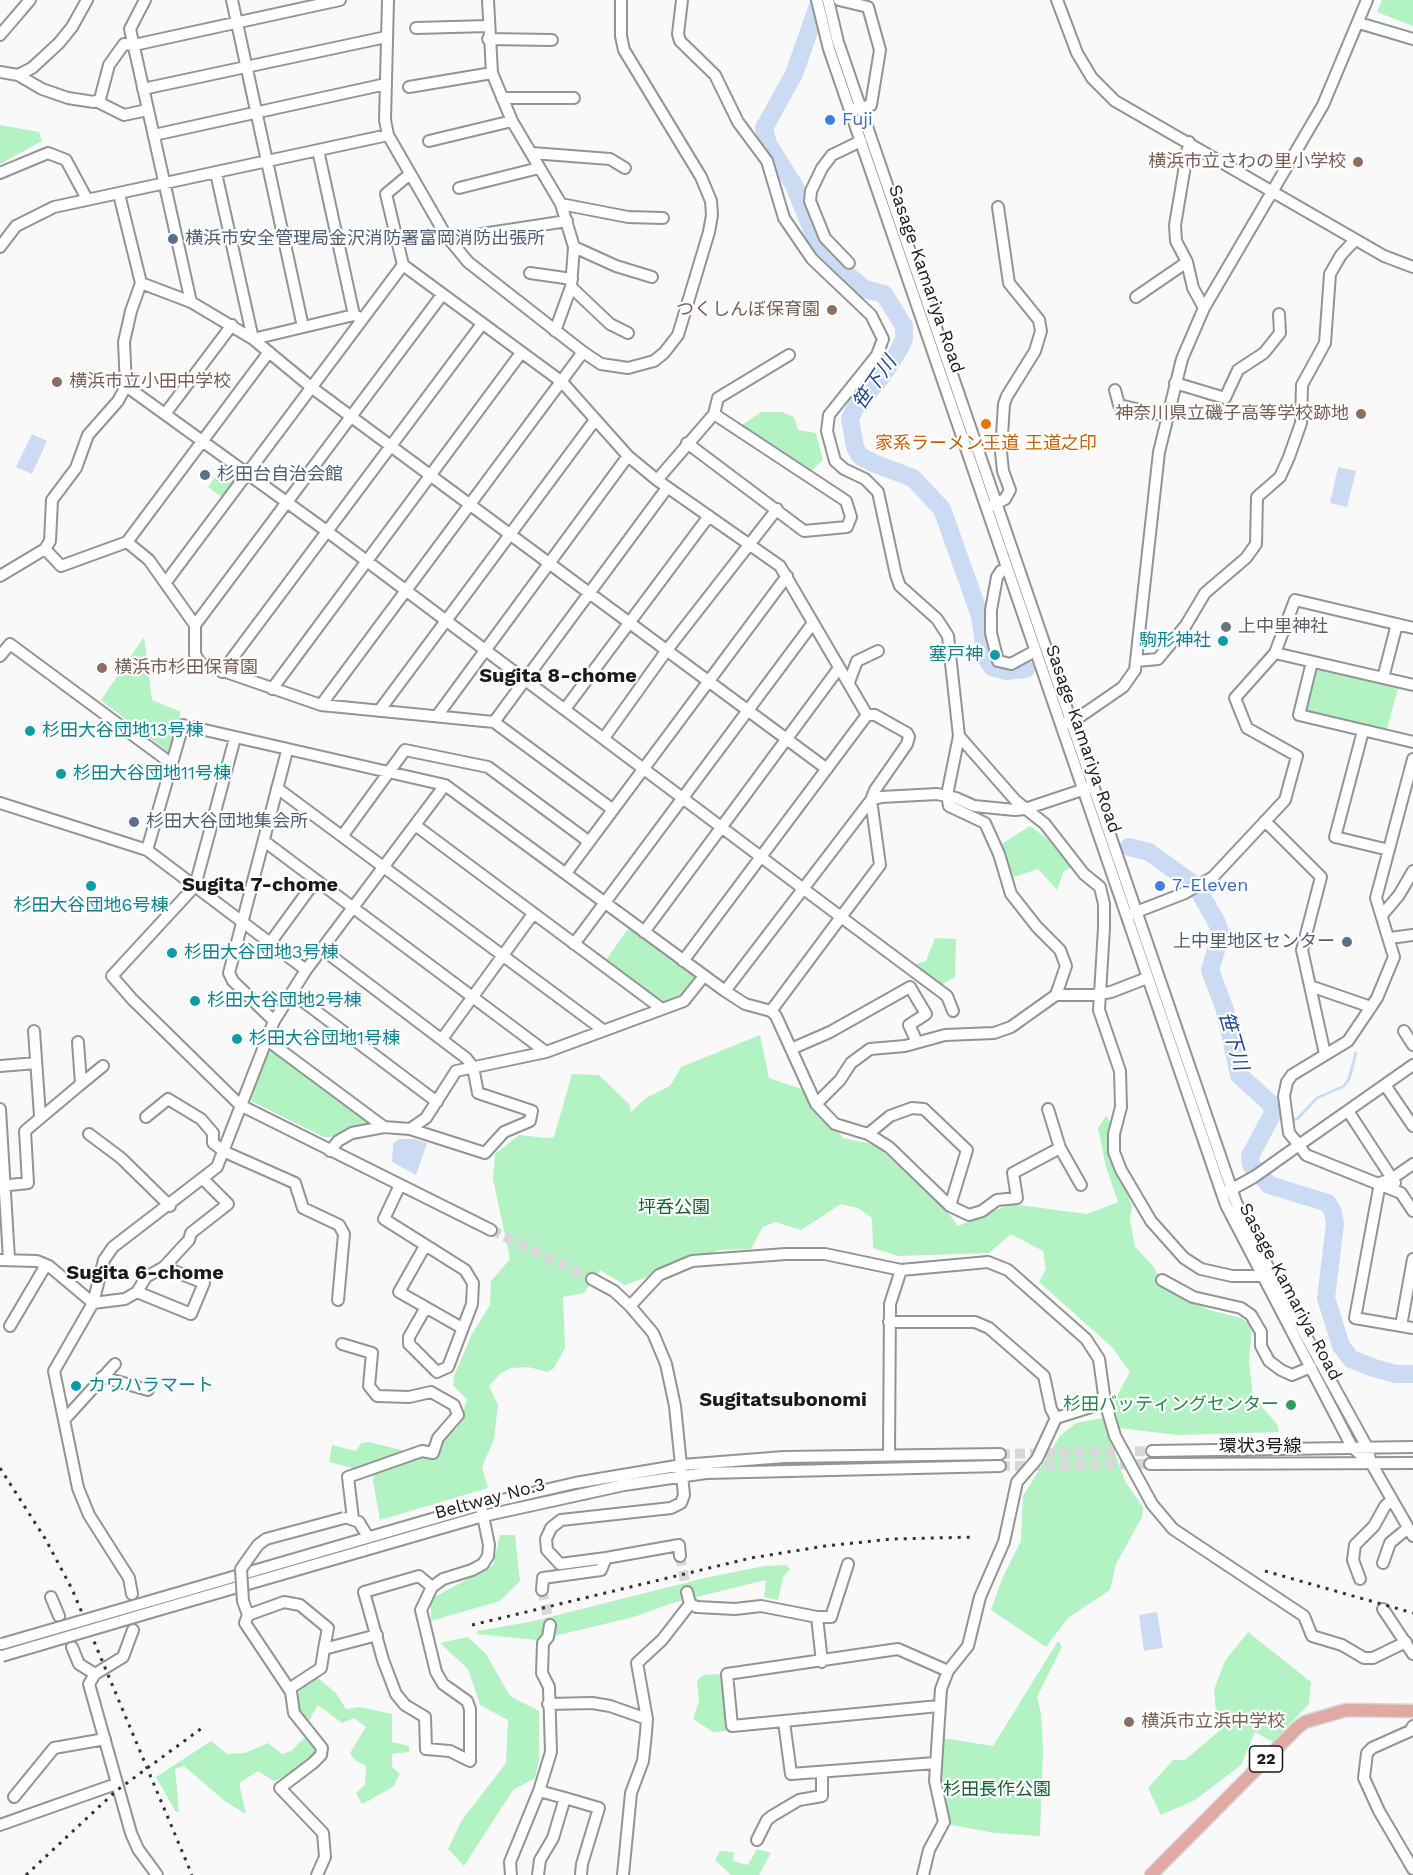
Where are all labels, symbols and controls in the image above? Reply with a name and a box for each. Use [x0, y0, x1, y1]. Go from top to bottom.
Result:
place label: Fuji [842, 109, 873, 131]
marker: Fuji [823, 113, 837, 127]
place label: 横浜市立さわの里小学校 [1148, 151, 1346, 173]
marker: 横浜市立さわの里小学校 [1351, 155, 1365, 169]
street label: Sasage Kamariya Road [884, 182, 968, 376]
place label: 横浜市安全管理局金沢消防署富岡消防出張所 [185, 228, 545, 250]
marker: 横浜市安全管理局金沢消防署富岡消防出張所 [166, 232, 180, 246]
place label: つくしんぼ保育園 [676, 299, 820, 321]
marker: つくしんぼ保育園 [825, 303, 839, 317]
water label: 笹下川 [848, 352, 902, 414]
place label: 横浜市立小田中学校 [69, 371, 231, 393]
marker: 横浜市立小田中学校 [50, 375, 64, 389]
place label: 神奈川県立磯子高等学校跡地 [1115, 403, 1349, 425]
marker: 神奈川県立磯子高等学校跡地 [1354, 407, 1368, 421]
marker: 家系ラーメン王道 王道之印 [979, 417, 993, 431]
place label: 家系ラーメン王道 王道之印 [875, 433, 1097, 455]
place label: 杉田台自治会館 [217, 464, 343, 486]
marker: 杉田台自治会館 [198, 468, 212, 482]
place label: 上中里神社 [1238, 616, 1328, 638]
marker: 上中里神社 [1219, 620, 1233, 634]
place label: 駒形神社 [1139, 630, 1211, 652]
marker: 駒形神社 [1216, 634, 1230, 648]
street label: Sasage Kamariya Road [1041, 642, 1125, 836]
place label: 塞戸神 [929, 644, 983, 666]
marker: 塞戸神 [988, 648, 1002, 662]
place label: 横浜市杉田保育園 [114, 657, 258, 679]
marker: 横浜市杉田保育園 [95, 661, 109, 675]
district label: Sugita 8-chome [479, 664, 637, 688]
place label: 杉田大谷団地13号棟 [42, 720, 204, 742]
marker: 杉田大谷団地13号棟 [23, 724, 37, 738]
place label: 杉田大谷団地11号棟 [73, 763, 231, 785]
marker: 杉田大谷団地11号棟 [54, 767, 68, 781]
place label: 杉田大谷団地集会所 [146, 811, 308, 833]
marker: 杉田大谷団地集会所 [127, 815, 141, 829]
district label: Sugita 7-chome [182, 873, 338, 897]
place label: 7-Eleven [1172, 875, 1248, 897]
marker: 杉田大谷団地6号棟 [84, 879, 98, 893]
marker: 7-Eleven [1153, 879, 1167, 893]
place label: 杉田大谷団地6号棟 [14, 895, 168, 917]
place label: 上中里地区センター [1173, 931, 1335, 953]
marker: 上中里地区センター [1340, 935, 1354, 949]
place label: 杉田大谷団地3号棟 [184, 942, 338, 964]
marker: 杉田大谷団地3号棟 [165, 946, 179, 960]
place label: 杉田大谷団地2号棟 [207, 990, 361, 1012]
marker: 杉田大谷団地2号棟 [188, 994, 202, 1008]
water label: 笹下川 [1213, 1009, 1253, 1073]
place label: 杉田大谷団地1号棟 [249, 1028, 400, 1050]
marker: 杉田大谷団地1号棟 [230, 1032, 244, 1046]
park label: 坪呑公園 [638, 1197, 710, 1219]
street label: Sasage Kamariya Road [1234, 1200, 1346, 1384]
district label: Sugita 6-chome [66, 1261, 224, 1285]
place label: カワハラマート [88, 1375, 214, 1397]
marker: カワハラマート [69, 1379, 83, 1393]
district label: Sugitatsubonomi [699, 1388, 867, 1412]
place label: 杉田バッティングセンター [1063, 1394, 1279, 1416]
marker: 杉田バッティングセンター [1284, 1398, 1298, 1412]
street label: 環状3号線 [1219, 1436, 1301, 1458]
street label: Beltway No.3 [432, 1474, 548, 1524]
place label: 横浜市立浜中学校 [1141, 1711, 1285, 1733]
marker: 横浜市立浜中学校 [1122, 1715, 1136, 1729]
road number: 22 [1250, 1746, 1282, 1772]
park label: 杉田長作公園 [943, 1779, 1051, 1801]

